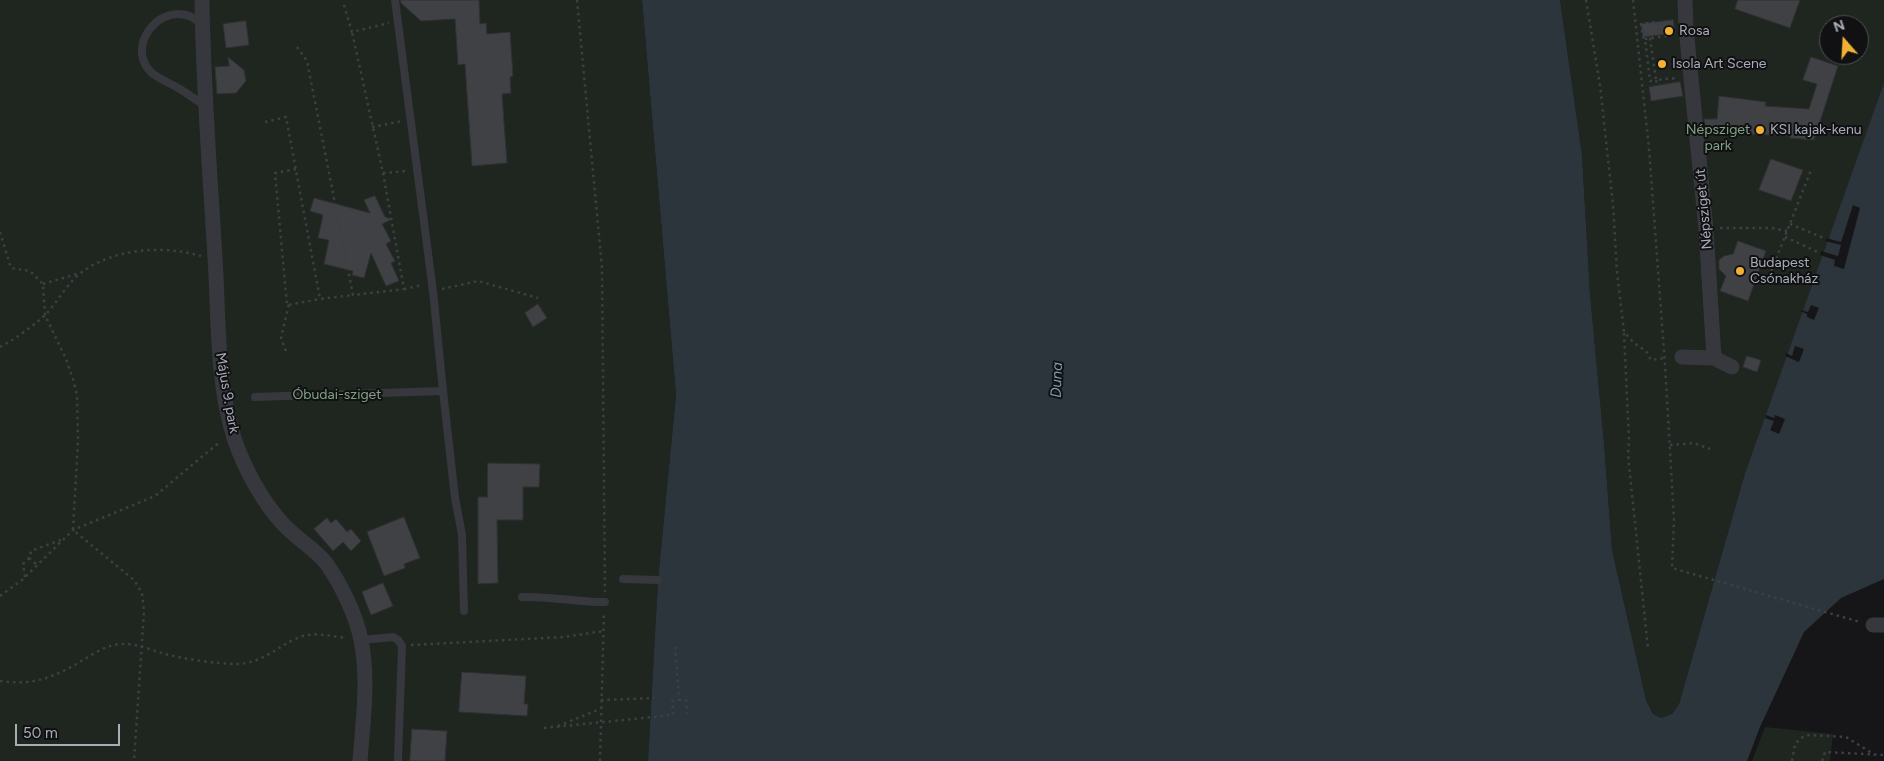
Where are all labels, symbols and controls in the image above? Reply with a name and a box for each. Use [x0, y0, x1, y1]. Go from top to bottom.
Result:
north arrow [1819, 15, 1869, 65]
text: N [1831, 16, 1847, 36]
place label: Rosa [1679, 23, 1710, 39]
marker: Rosa [1663, 25, 1675, 37]
place label: Isola Art Scene [1672, 56, 1766, 72]
marker: Isola Art Scene [1656, 58, 1668, 70]
park label: Népsziget park [1686, 122, 1750, 154]
place label: KSI kajak-kenu [1770, 122, 1862, 138]
marker: KSI kajak-kenu [1754, 124, 1766, 136]
street label: Népsziget út [1692, 168, 1716, 250]
place label: Budapest Csónakház [1750, 255, 1818, 288]
marker: Budapest Csónakház [1734, 265, 1746, 277]
street label: Május 9. park [212, 351, 242, 435]
water label: Duna [1047, 362, 1067, 398]
park label: Óbudai-sziget [292, 387, 382, 403]
scale bar [18, 714, 122, 746]
text: 50 m [23, 724, 58, 742]

